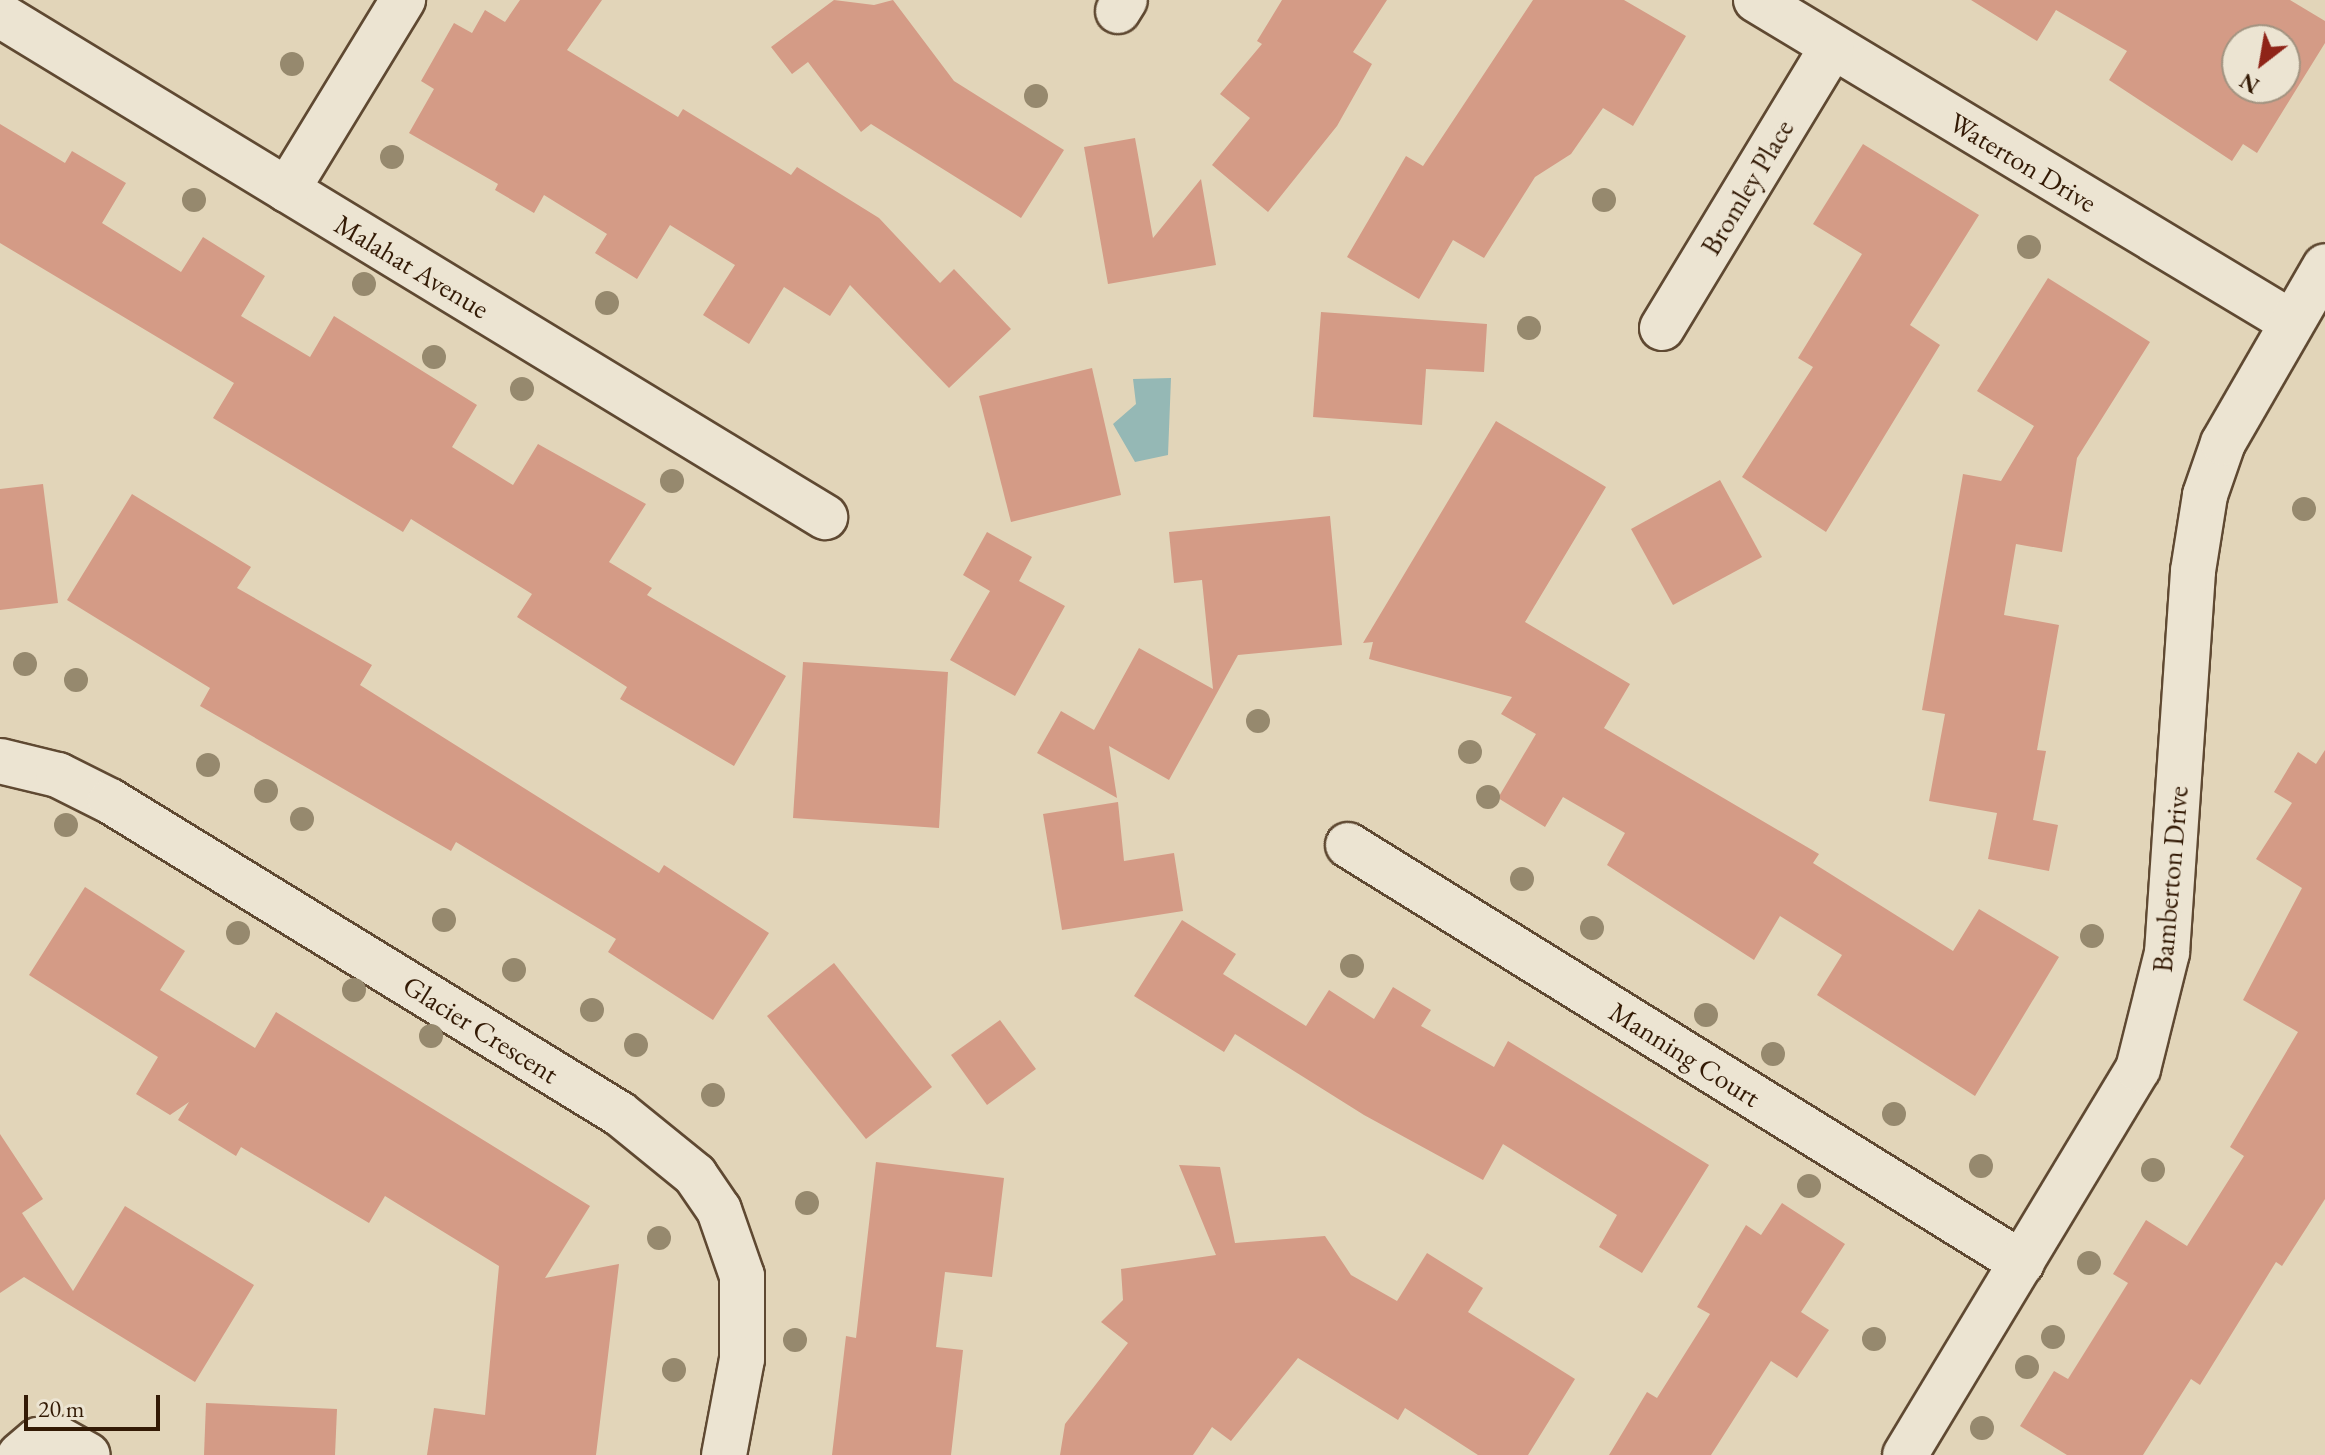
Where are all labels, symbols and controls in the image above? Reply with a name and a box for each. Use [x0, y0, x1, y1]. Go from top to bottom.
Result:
north arrow [2221, 24, 2301, 104]
text: N [2234, 66, 2265, 100]
street label: Waterton Drive [1943, 105, 2103, 219]
street label: Bromley Place [1693, 113, 1801, 261]
street label: Malahat Avenue [329, 207, 495, 325]
street label: Bamberton Drive [2145, 784, 2195, 974]
street label: Glacier Crescent [397, 968, 565, 1090]
street label: Manning Court [1603, 994, 1767, 1114]
scale bar [28, 1379, 164, 1429]
text: 20 m [38, 1393, 85, 1424]

